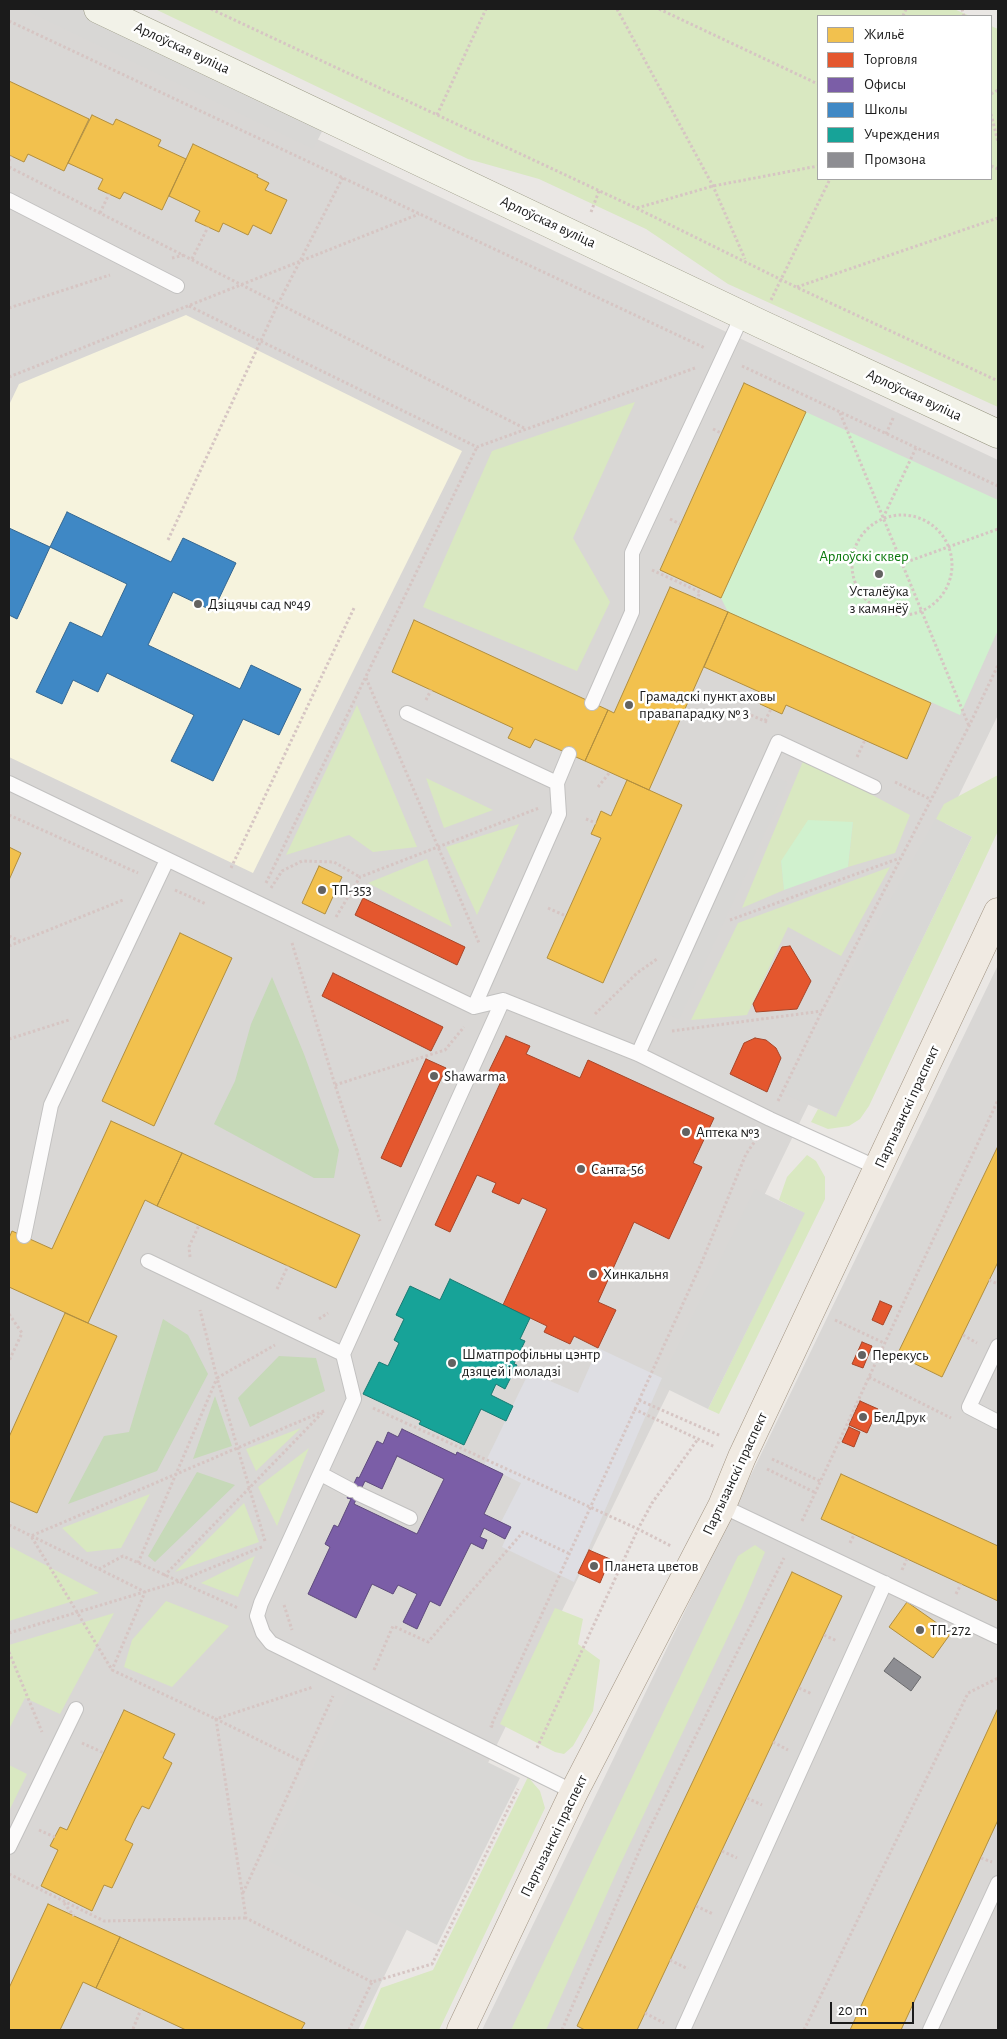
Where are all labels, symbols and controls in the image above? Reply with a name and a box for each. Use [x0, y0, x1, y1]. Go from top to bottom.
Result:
legend [817, 15, 992, 180]
street label: Арлоўская вуліца [131, 18, 233, 78]
text: Жильё [864, 27, 904, 42]
text: Торговля [864, 52, 918, 67]
text: Офисы [864, 77, 906, 92]
text: Школы [864, 102, 908, 117]
text: Учреждения [864, 127, 940, 142]
text: Промзона [864, 152, 926, 167]
street label: Арлоўская вуліца [497, 192, 599, 252]
street label: Арлоўская вуліца [863, 365, 965, 425]
park label: Арлоўскі сквер [819, 547, 909, 565]
marker: Усталёўка з камянёў [873, 568, 885, 580]
place label: Усталёўка з камянёў [849, 582, 909, 617]
place label: Дзіцячы сад №49 [208, 595, 311, 613]
marker: Дзіцячы сад №49 [192, 598, 204, 610]
place label: Грамадскі пункт аховы правапарадку № 3 [639, 687, 776, 722]
marker: Грамадскі пункт аховы правапарадку № 3 [623, 699, 635, 711]
place label: ТП-353 [332, 881, 372, 899]
marker: ТП-353 [316, 884, 328, 896]
street label: Партызанскі праспект [871, 1043, 943, 1171]
place label: Shawarma [444, 1067, 506, 1085]
marker: Shawarma [428, 1070, 440, 1082]
place label: Аптека №3 [696, 1123, 760, 1141]
marker: Аптека №3 [680, 1126, 692, 1138]
place label: Санта-56 [591, 1160, 644, 1178]
marker: Санта-56 [575, 1163, 587, 1175]
place label: Хинкальня [603, 1265, 669, 1283]
marker: Хинкальня [587, 1268, 599, 1280]
place label: Шматпрофільны цэнтр дзяцей і моладзі [462, 1345, 600, 1380]
place label: Перекусь [872, 1346, 928, 1364]
marker: Перекусь [856, 1349, 868, 1361]
marker: Шматпрофільны цэнтр дзяцей і моладзі [446, 1357, 458, 1369]
place label: БелДрук [873, 1408, 926, 1426]
street label: Партызанскі праспект [699, 1410, 771, 1538]
marker: БелДрук [857, 1411, 869, 1423]
place label: Планета цветов [604, 1557, 698, 1575]
marker: Планета цветов [588, 1560, 600, 1572]
place label: ТП-272 [930, 1621, 971, 1639]
marker: ТП-272 [914, 1624, 926, 1636]
street label: Партызанскі праспект [517, 1772, 591, 1900]
scale bar [832, 1992, 916, 2024]
text: 20 m [838, 2003, 867, 2018]

